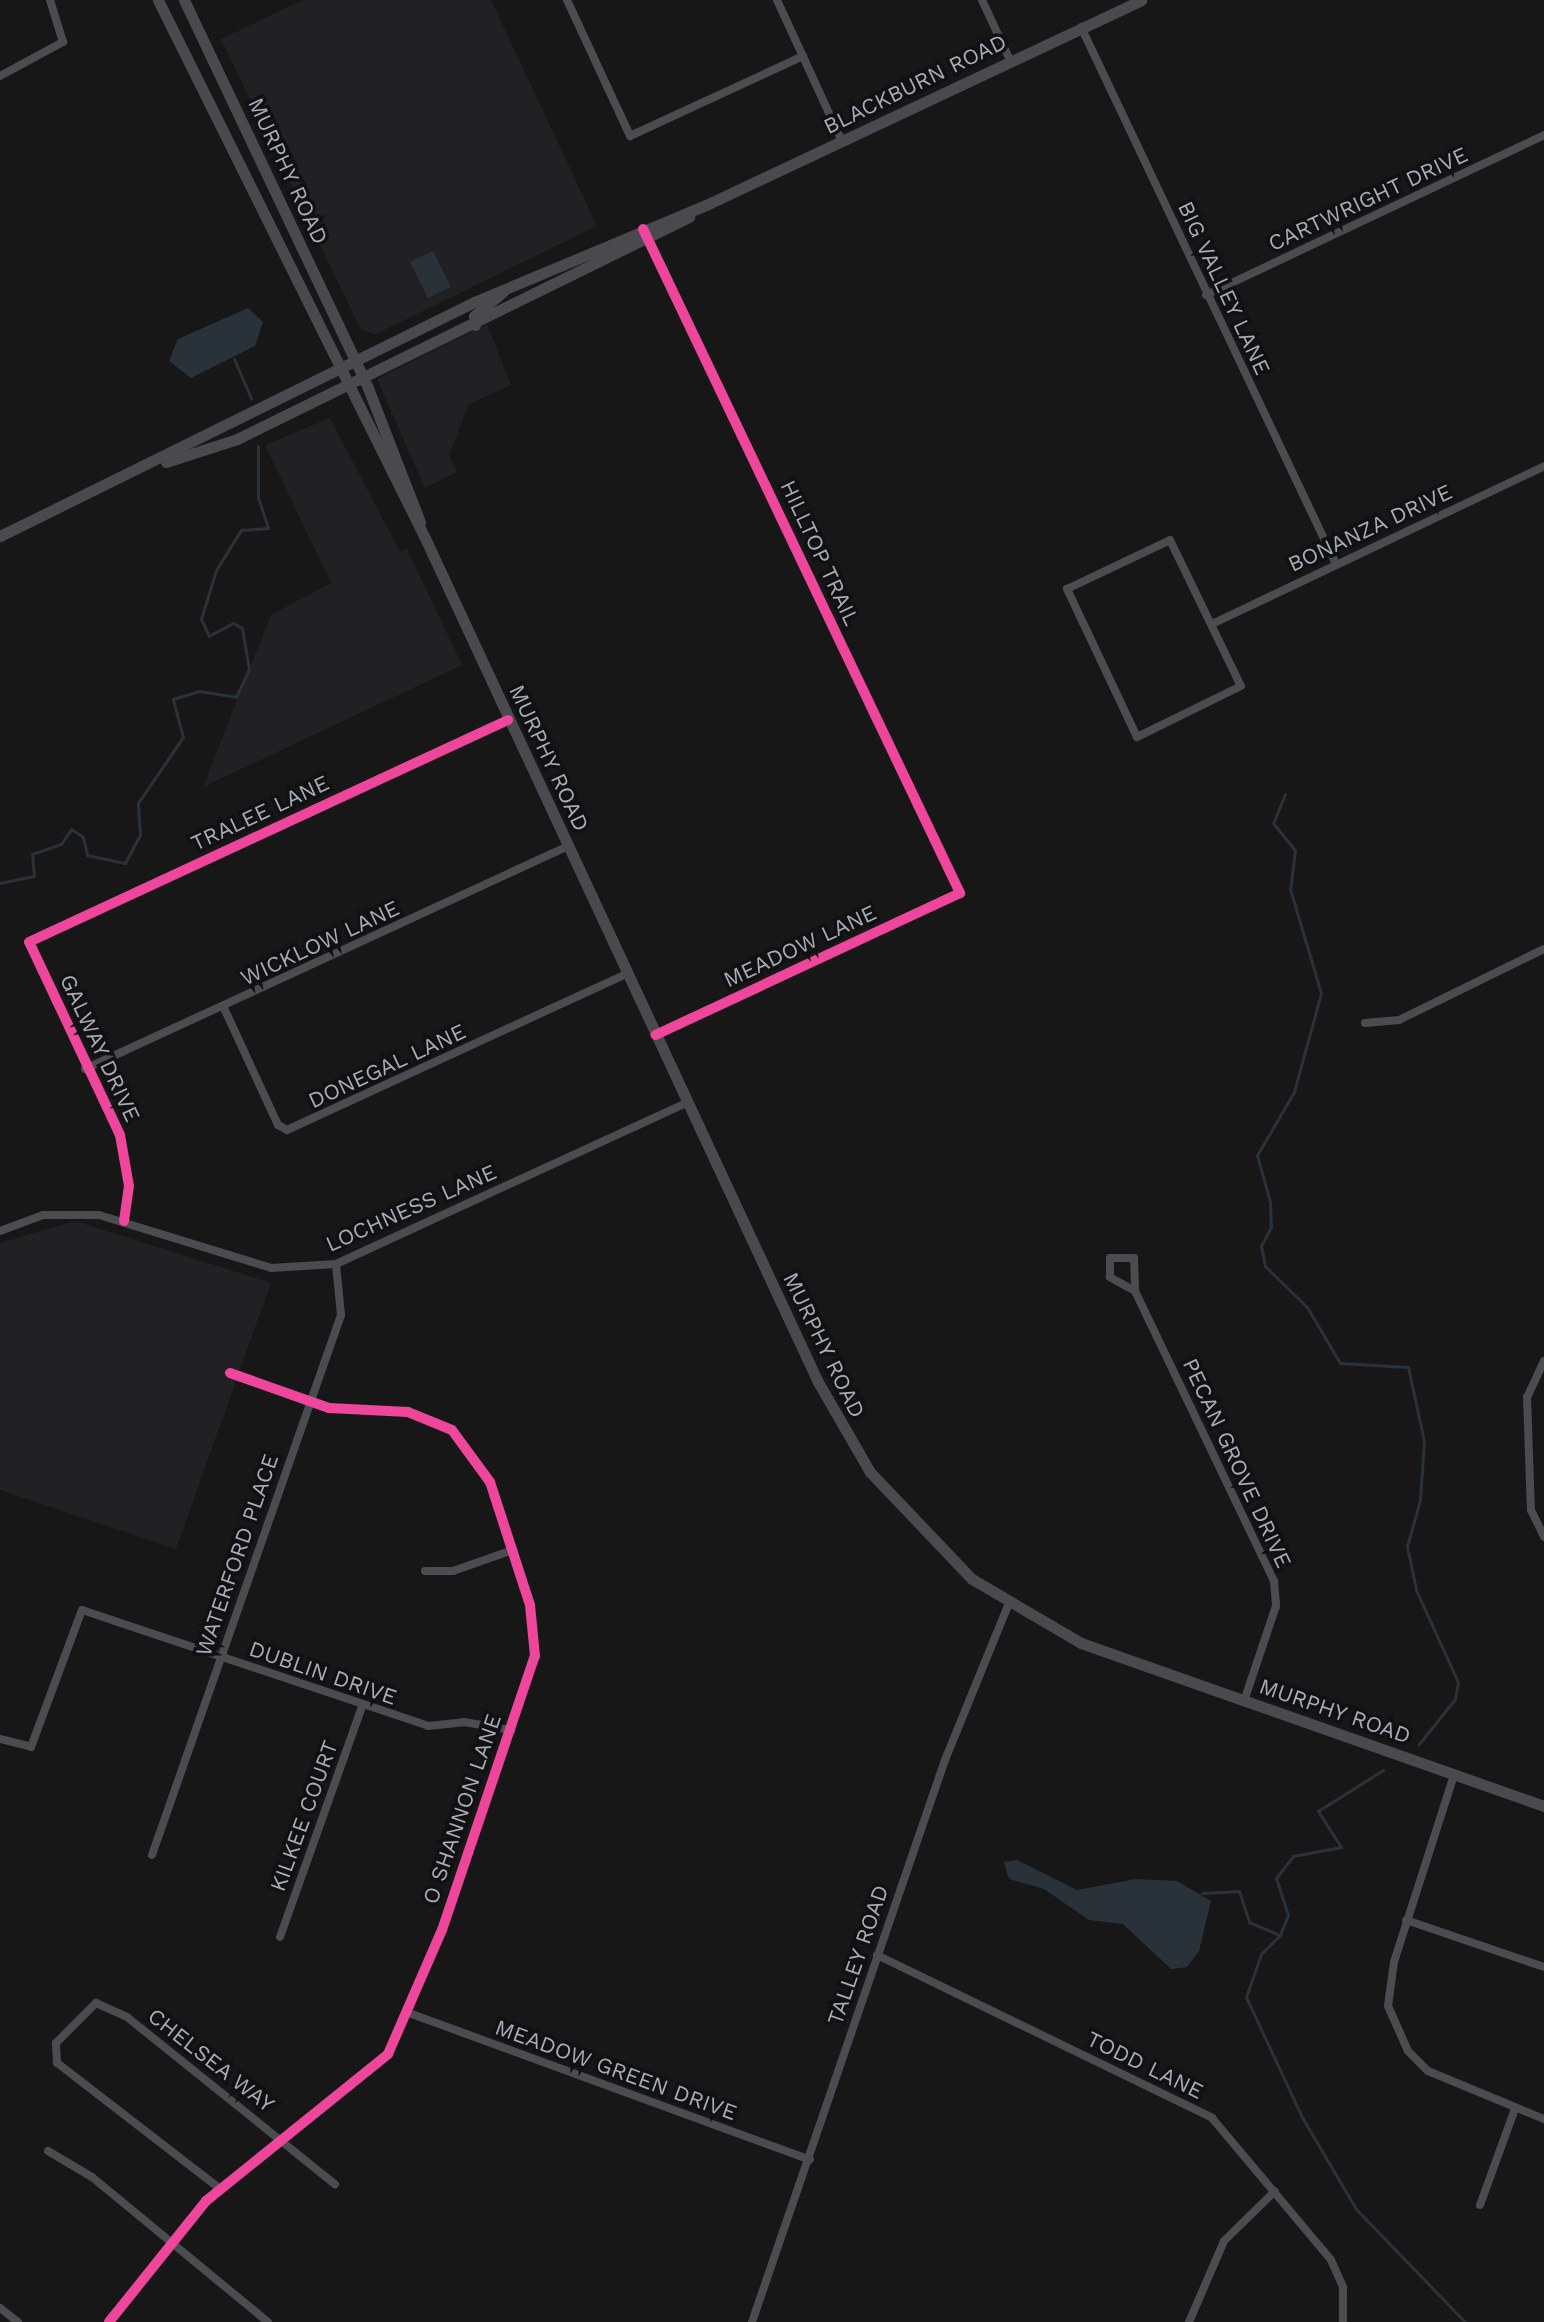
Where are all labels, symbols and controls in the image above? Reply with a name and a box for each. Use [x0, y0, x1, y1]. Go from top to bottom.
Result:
street label: BLACKBURN ROAD [819, 28, 1011, 140]
street label: MURPHY ROAD [242, 93, 334, 249]
street label: CARTWRIGHT DRIVE [1264, 141, 1472, 257]
street label: BIG VALLEY LANE [1172, 196, 1276, 380]
street label: HILLTOP TRAIL [775, 476, 865, 630]
street label: BONANZA DRIVE [1283, 478, 1457, 578]
street label: MURPHY ROAD [503, 680, 595, 836]
street label: TRALEE LANE [187, 770, 333, 856]
street label: WICKLOW LANE [236, 895, 404, 991]
street label: MEADOW LANE [719, 899, 881, 993]
street label: GALWAY DRIVE [54, 970, 146, 1126]
street label: DONEGAL LANE [304, 1018, 470, 1114]
street label: LOCHNESS LANE [322, 1159, 500, 1257]
street label: MURPHY ROAD [777, 1268, 871, 1422]
street label: PECAN GROVE DRIVE [1177, 1354, 1297, 1572]
street label: WATERFORD PLACE [190, 1450, 284, 1660]
street label: DUBLIN DRIVE [246, 1635, 400, 1711]
street label: MURPHY ROAD [1255, 1673, 1415, 1749]
street label: O SHANNON LANE [417, 1711, 507, 1907]
street label: KILKEE COURT [264, 1737, 344, 1895]
street label: TALLEY ROAD [822, 1881, 894, 2029]
street label: CHELSEA WAY [142, 2002, 280, 2118]
street label: MEADOW GREEN DRIVE [491, 2014, 741, 2126]
street label: TODD LANE [1082, 2025, 1208, 2105]

